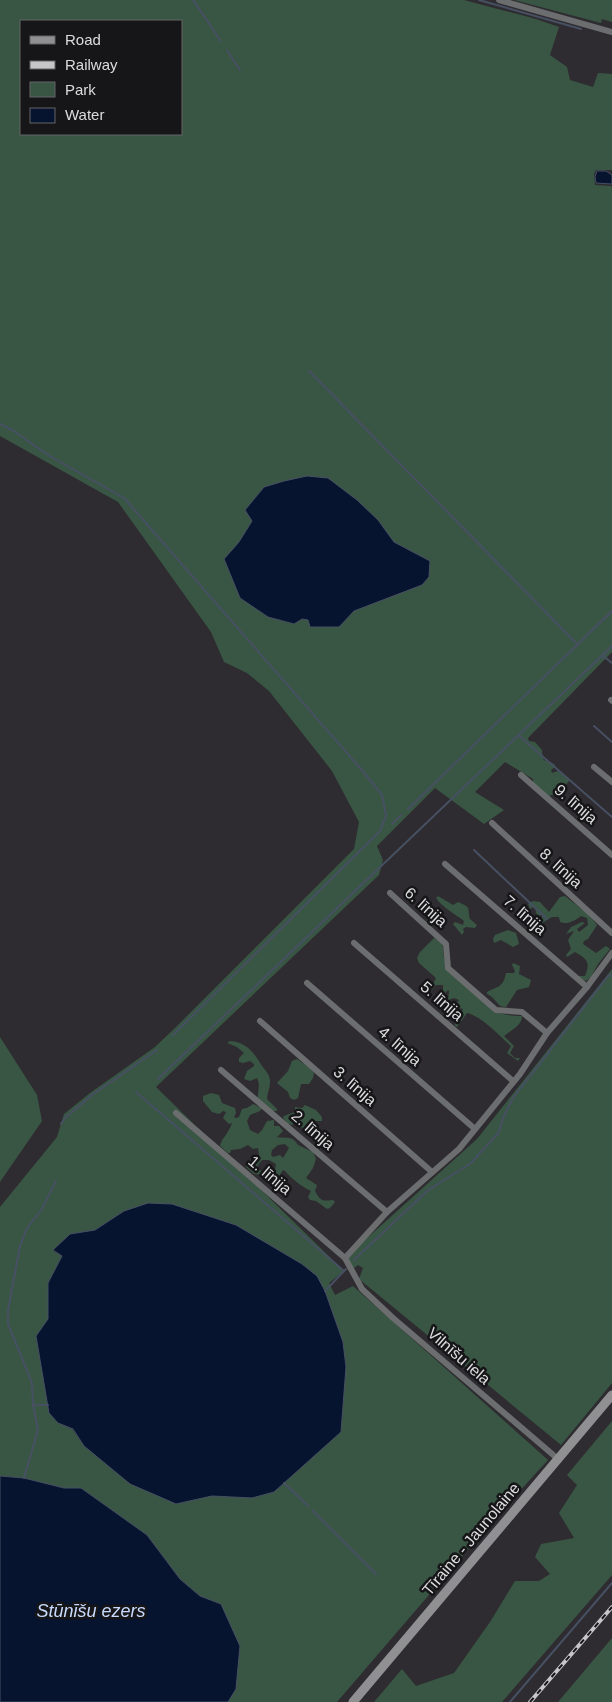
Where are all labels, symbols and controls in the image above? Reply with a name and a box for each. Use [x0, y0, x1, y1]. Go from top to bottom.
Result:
legend [20, 20, 182, 135]
text: Road [65, 31, 101, 48]
text: Railway [65, 56, 118, 73]
text: Park [65, 81, 96, 98]
text: Water [65, 106, 104, 123]
street label: 9. līnija [551, 781, 601, 827]
street label: 8. līnija [536, 845, 586, 891]
street label: 6. līnija [401, 884, 451, 930]
street label: 7. līnija [500, 892, 550, 938]
street label: 5. līnija [417, 978, 467, 1024]
street label: 4. līnija [375, 1023, 425, 1069]
street label: 3. līnija [330, 1063, 380, 1109]
street label: 2. līnija [288, 1107, 338, 1153]
street label: 1. līnija [245, 1152, 295, 1198]
street label: Vilnīšu iela [424, 1324, 494, 1388]
street label: Tīraine - Jaunolaine [419, 1479, 523, 1599]
water label: Stūnīšu ezers [36, 1601, 146, 1621]

